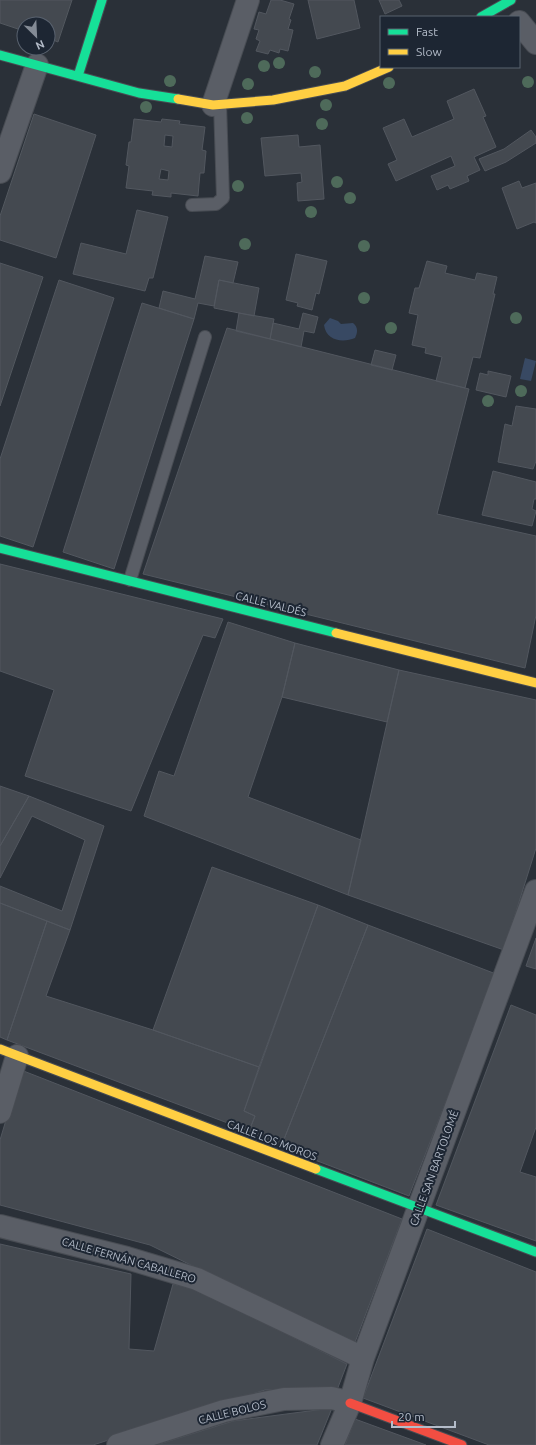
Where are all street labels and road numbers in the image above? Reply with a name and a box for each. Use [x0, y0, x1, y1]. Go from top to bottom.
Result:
street label: CALLE VALDÉS [234, 588, 308, 619]
street label: CALLE SAN BARTOLOMÉ [407, 1108, 461, 1228]
street label: CALLE LOS MOROS [225, 1117, 319, 1163]
street label: CALLE FERNÁN CABALLERO [60, 1234, 198, 1285]
street label: CALLE BOLOS [197, 1398, 267, 1426]

